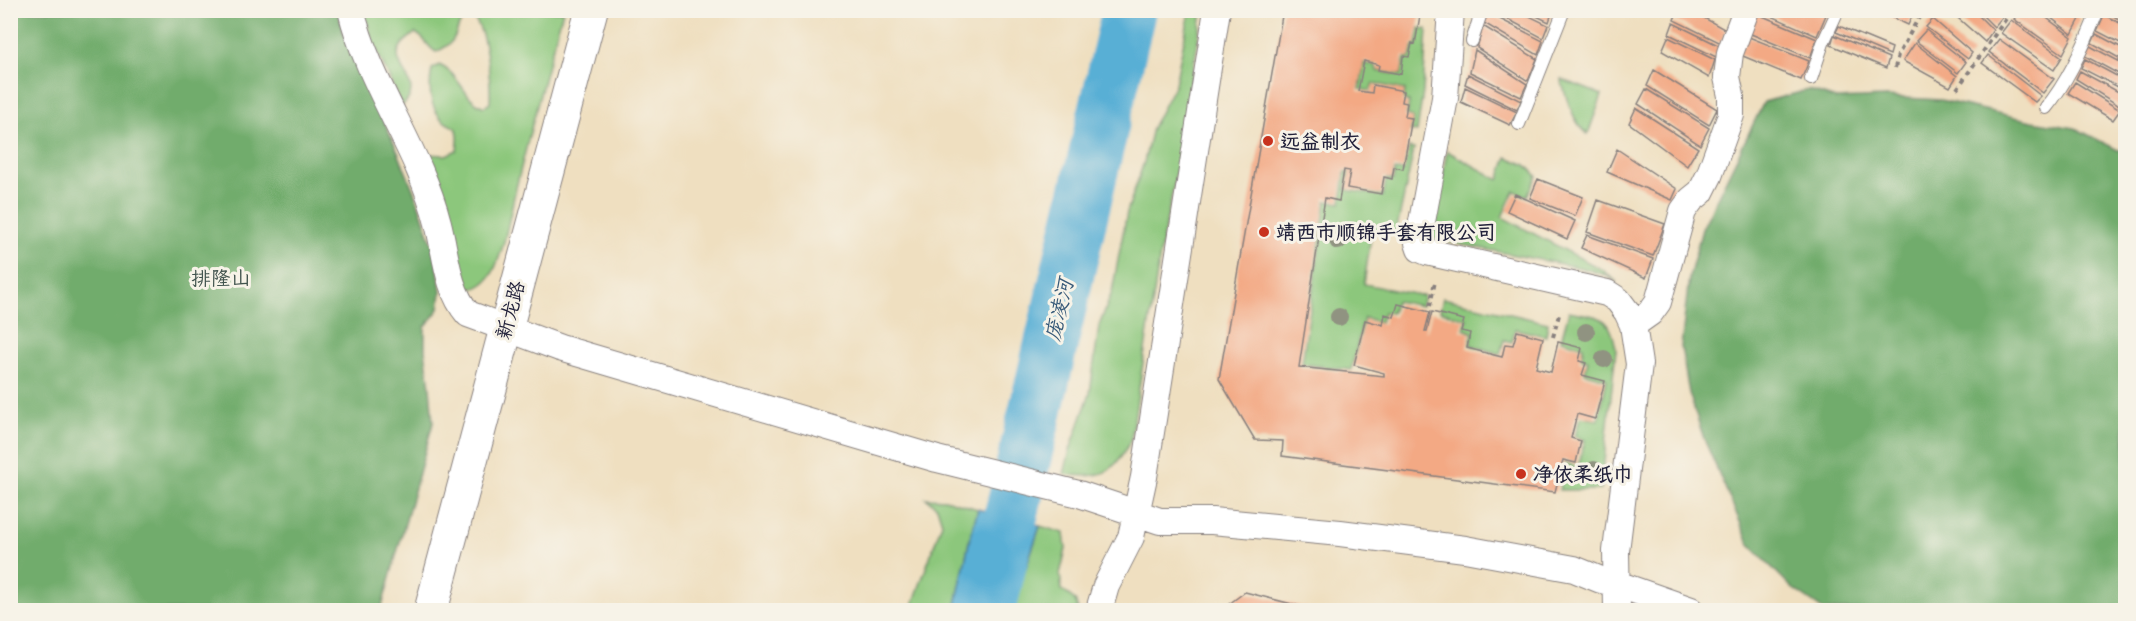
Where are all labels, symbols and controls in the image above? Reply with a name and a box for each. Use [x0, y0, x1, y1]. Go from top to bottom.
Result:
place label: 远益制衣 [1280, 131, 1361, 156]
marker: 远益制衣 [1261, 134, 1275, 148]
place label: 靖西市顺锦手套有限公司 [1276, 222, 1496, 247]
marker: 靖西市顺锦手套有限公司 [1257, 225, 1271, 239]
park label: 排隆山 [191, 268, 251, 293]
water label: 庞凌河 [1041, 274, 1082, 344]
street label: 新龙路 [493, 277, 533, 343]
place label: 净依柔纸巾 [1533, 464, 1633, 489]
marker: 净依柔纸巾 [1514, 467, 1528, 481]

